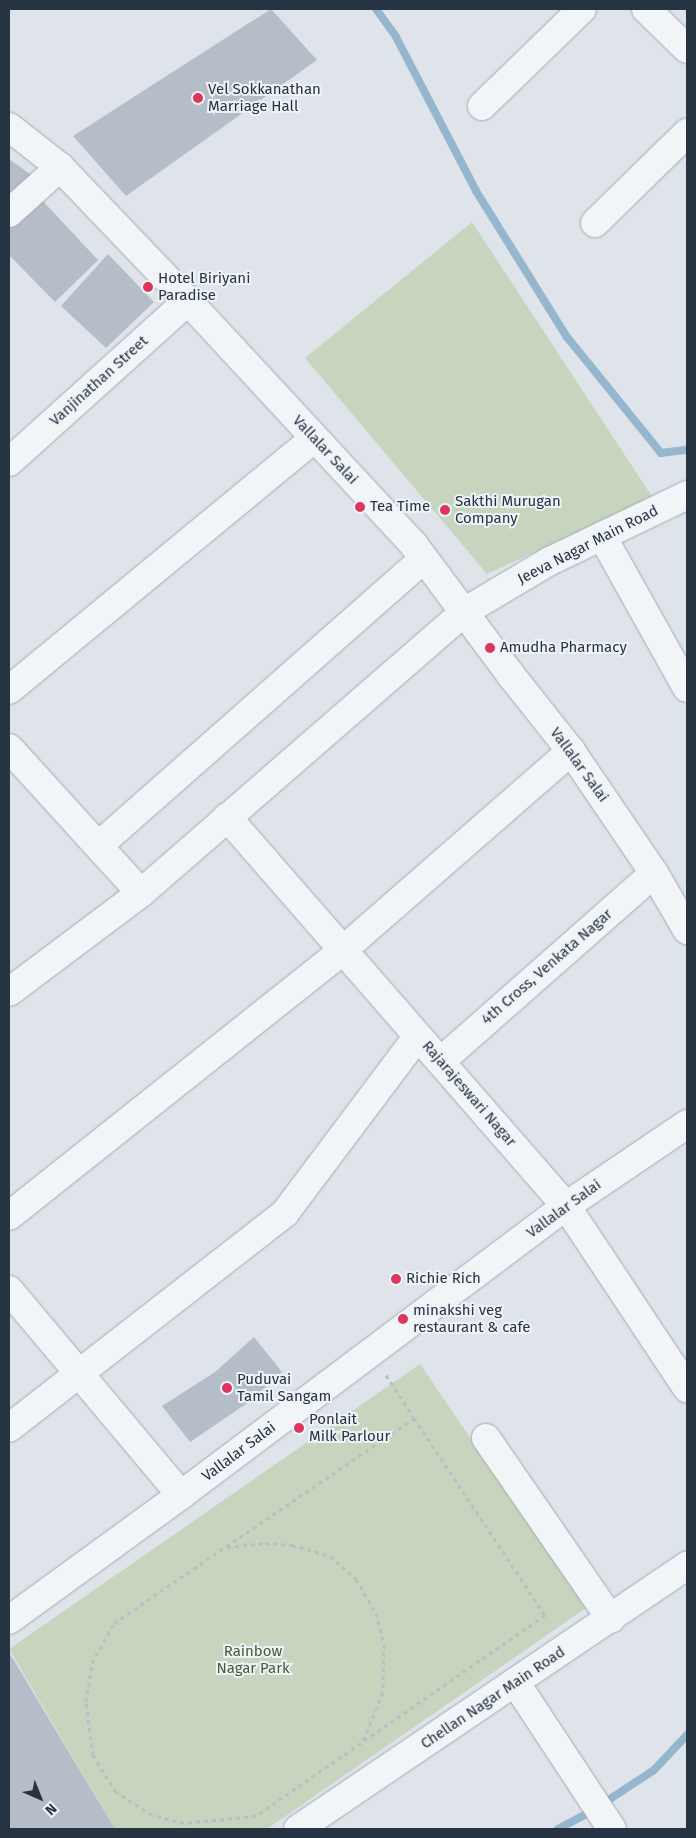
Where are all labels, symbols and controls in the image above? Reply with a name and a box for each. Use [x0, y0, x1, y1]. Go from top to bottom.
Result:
place label: Vel Sokkanathan Marriage Hall [208, 80, 321, 115]
marker: Vel Sokkanathan Marriage Hall [192, 92, 204, 104]
place label: Hotel Biriyani Paradise [158, 269, 250, 304]
marker: Hotel Biriyani Paradise [142, 281, 154, 293]
street label: Vanjinathan Street [46, 332, 152, 430]
street label: Vallalar Salai [289, 412, 361, 488]
place label: Sakthi Murugan Company [455, 492, 561, 527]
place label: Tea Time [370, 498, 430, 516]
marker: Tea Time [354, 501, 366, 513]
street label: Jeeva Nagar Main Road [515, 502, 661, 588]
marker: Sakthi Murugan Company [439, 504, 451, 516]
place label: Amudha Pharmacy [500, 639, 627, 657]
marker: Amudha Pharmacy [484, 642, 496, 654]
street label: Vallalar Salai [546, 724, 612, 806]
street label: 4th Cross, Venkata Nagar [478, 905, 616, 1029]
street label: Rajarajeswari Nagar [418, 1037, 520, 1151]
street label: Vallalar Salai [523, 1176, 605, 1242]
place label: Richie Rich [406, 1270, 481, 1288]
marker: Richie Rich [390, 1273, 402, 1285]
place label: minakshi veg restaurant & cafe [413, 1301, 530, 1336]
marker: minakshi veg restaurant & cafe [397, 1313, 409, 1325]
place label: Puduvai Tamil Sangam [237, 1370, 331, 1405]
marker: Puduvai Tamil Sangam [221, 1382, 233, 1394]
place label: Ponlait Milk Parlour [309, 1410, 390, 1445]
street label: Vallalar Salai [199, 1418, 279, 1486]
marker: Ponlait Milk Parlour [293, 1422, 305, 1434]
park label: Rainbow Nagar Park [216, 1642, 290, 1677]
street label: Chellan Nagar Main Road [418, 1643, 568, 1753]
north arrow [15, 1773, 65, 1823]
text: N [42, 1800, 60, 1818]

